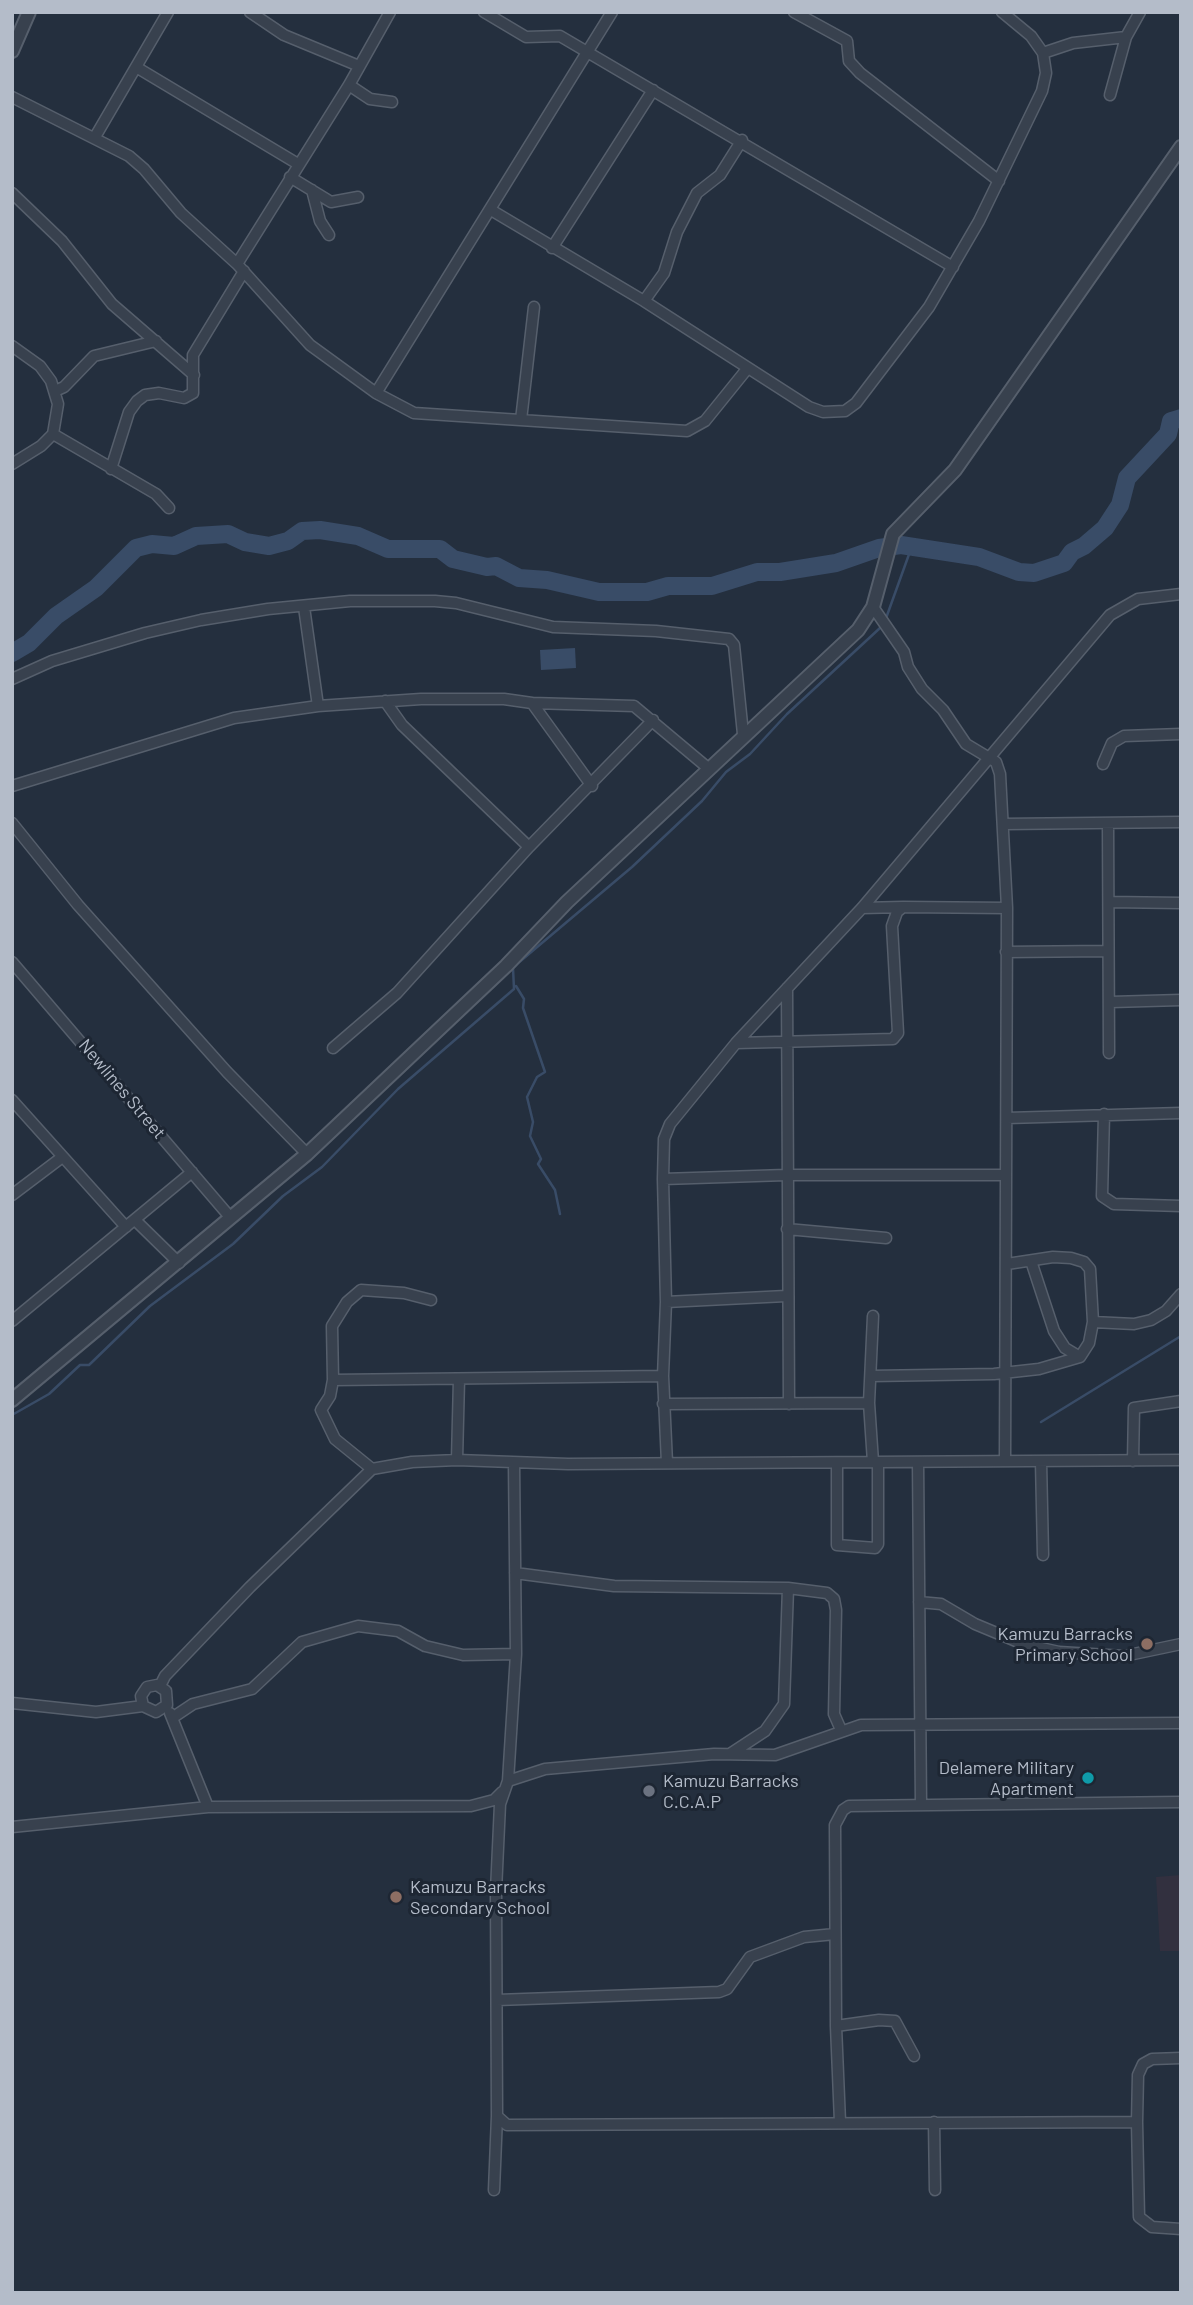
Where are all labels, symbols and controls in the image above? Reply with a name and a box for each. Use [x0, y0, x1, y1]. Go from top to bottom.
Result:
street label: Newlines Street [74, 1035, 170, 1143]
place label: Kamuzu Barracks Primary School [997, 1623, 1133, 1666]
marker: Kamuzu Barracks Primary School [1139, 1636, 1155, 1652]
place label: Delamere Military Apartment [939, 1757, 1074, 1800]
place label: Kamuzu Barracks C.C.A.P [663, 1770, 799, 1812]
marker: Delamere Military Apartment [1080, 1770, 1096, 1786]
marker: Kamuzu Barracks C.C.A.P [641, 1783, 657, 1799]
place label: Kamuzu Barracks Secondary School [410, 1876, 550, 1918]
marker: Kamuzu Barracks Secondary School [388, 1889, 404, 1905]

